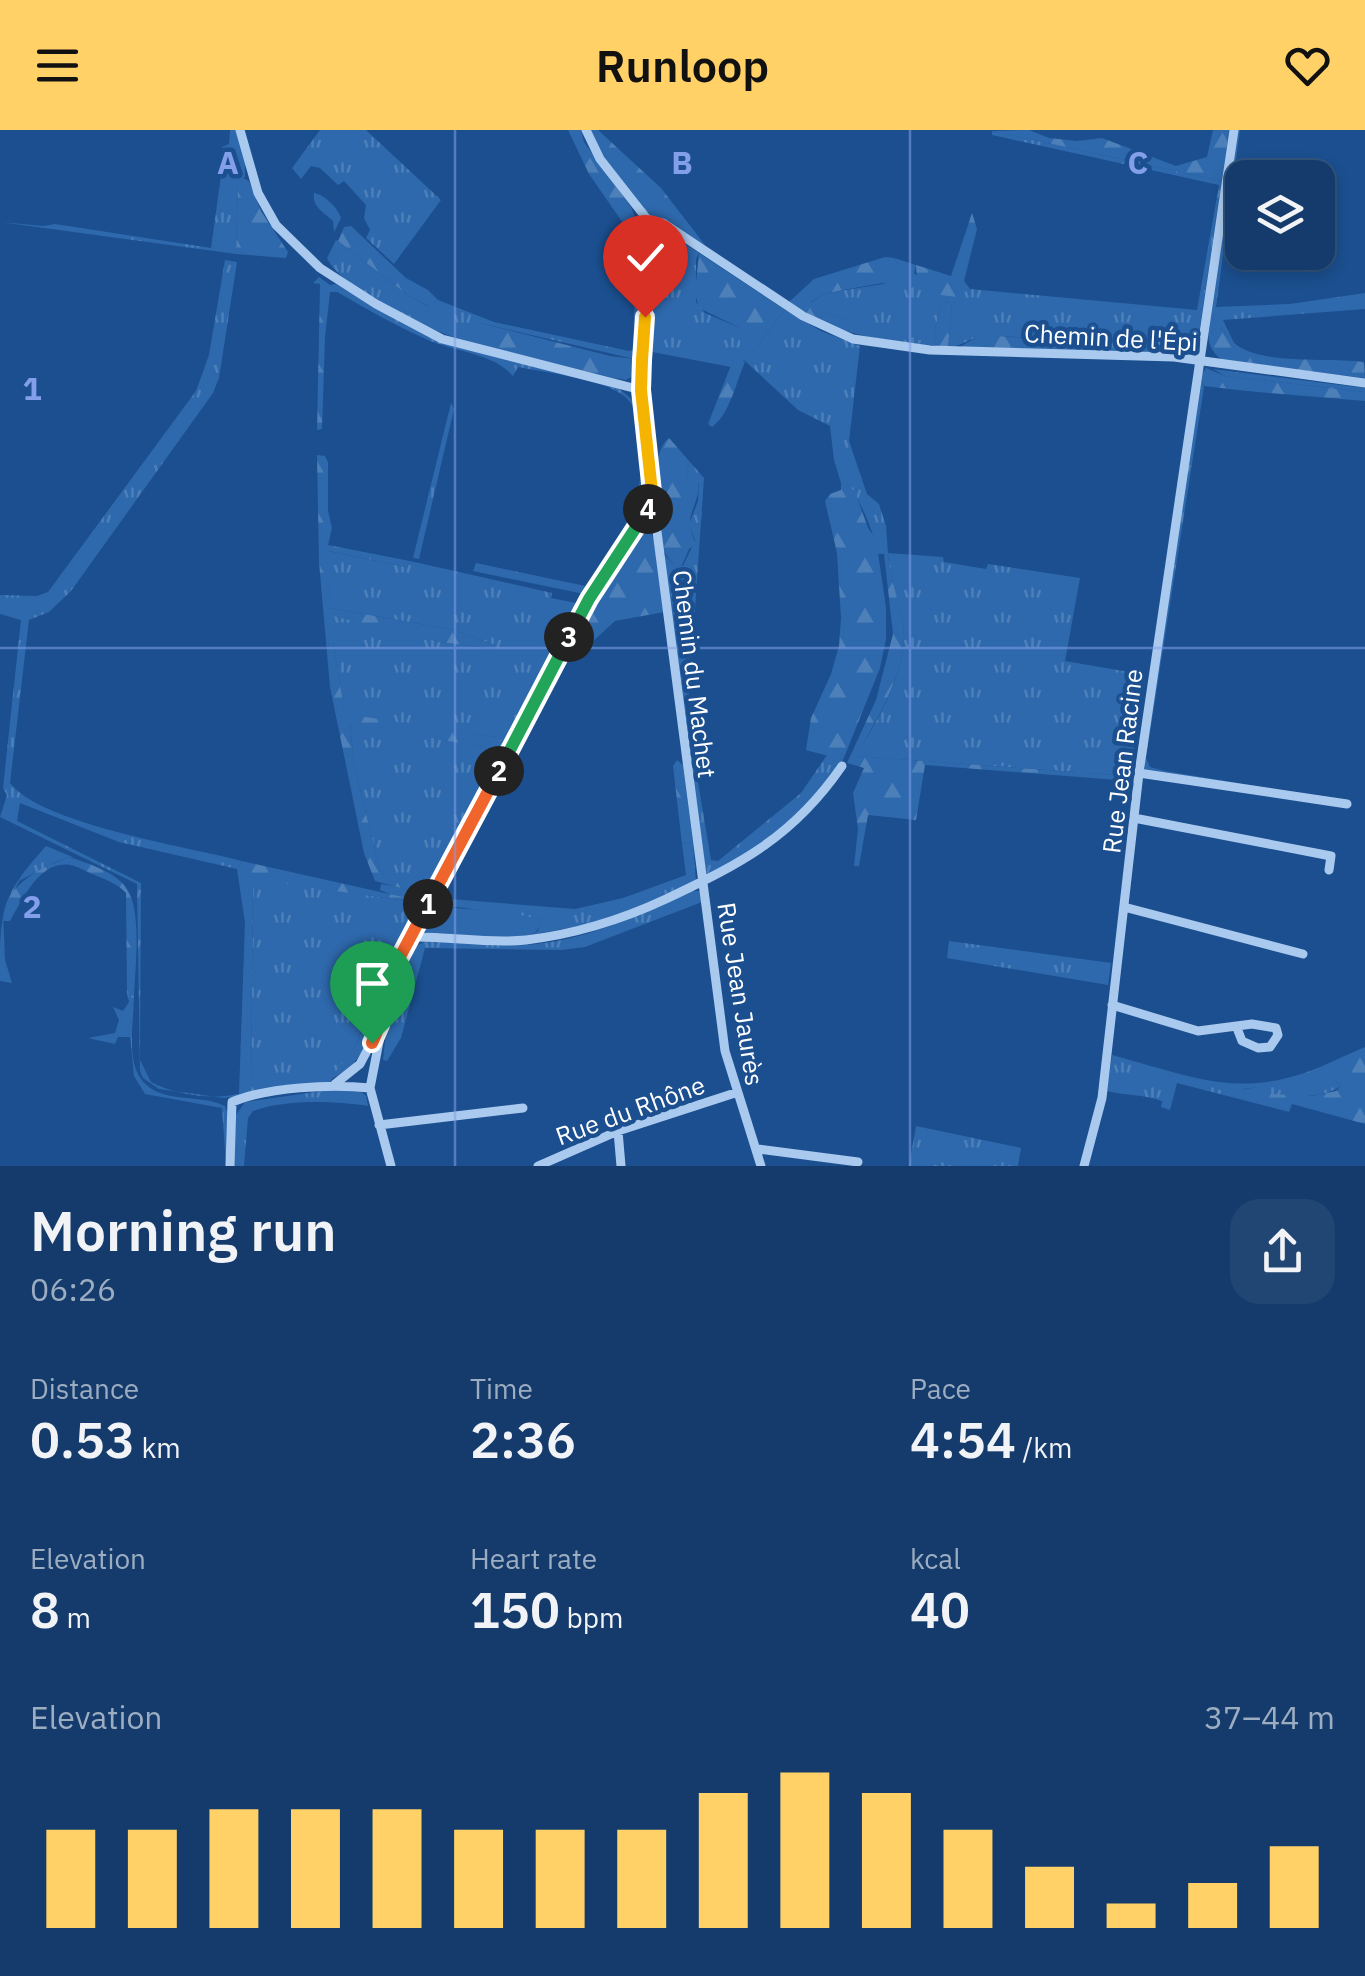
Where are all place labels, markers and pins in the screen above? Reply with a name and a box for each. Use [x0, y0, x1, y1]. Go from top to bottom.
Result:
pin [603, 215, 688, 318]
pin: 4 [623, 484, 673, 534]
pin: 3 [544, 612, 594, 662]
pin: 2 [474, 746, 524, 796]
pin: 1 [403, 879, 453, 929]
pin [330, 941, 415, 1044]

